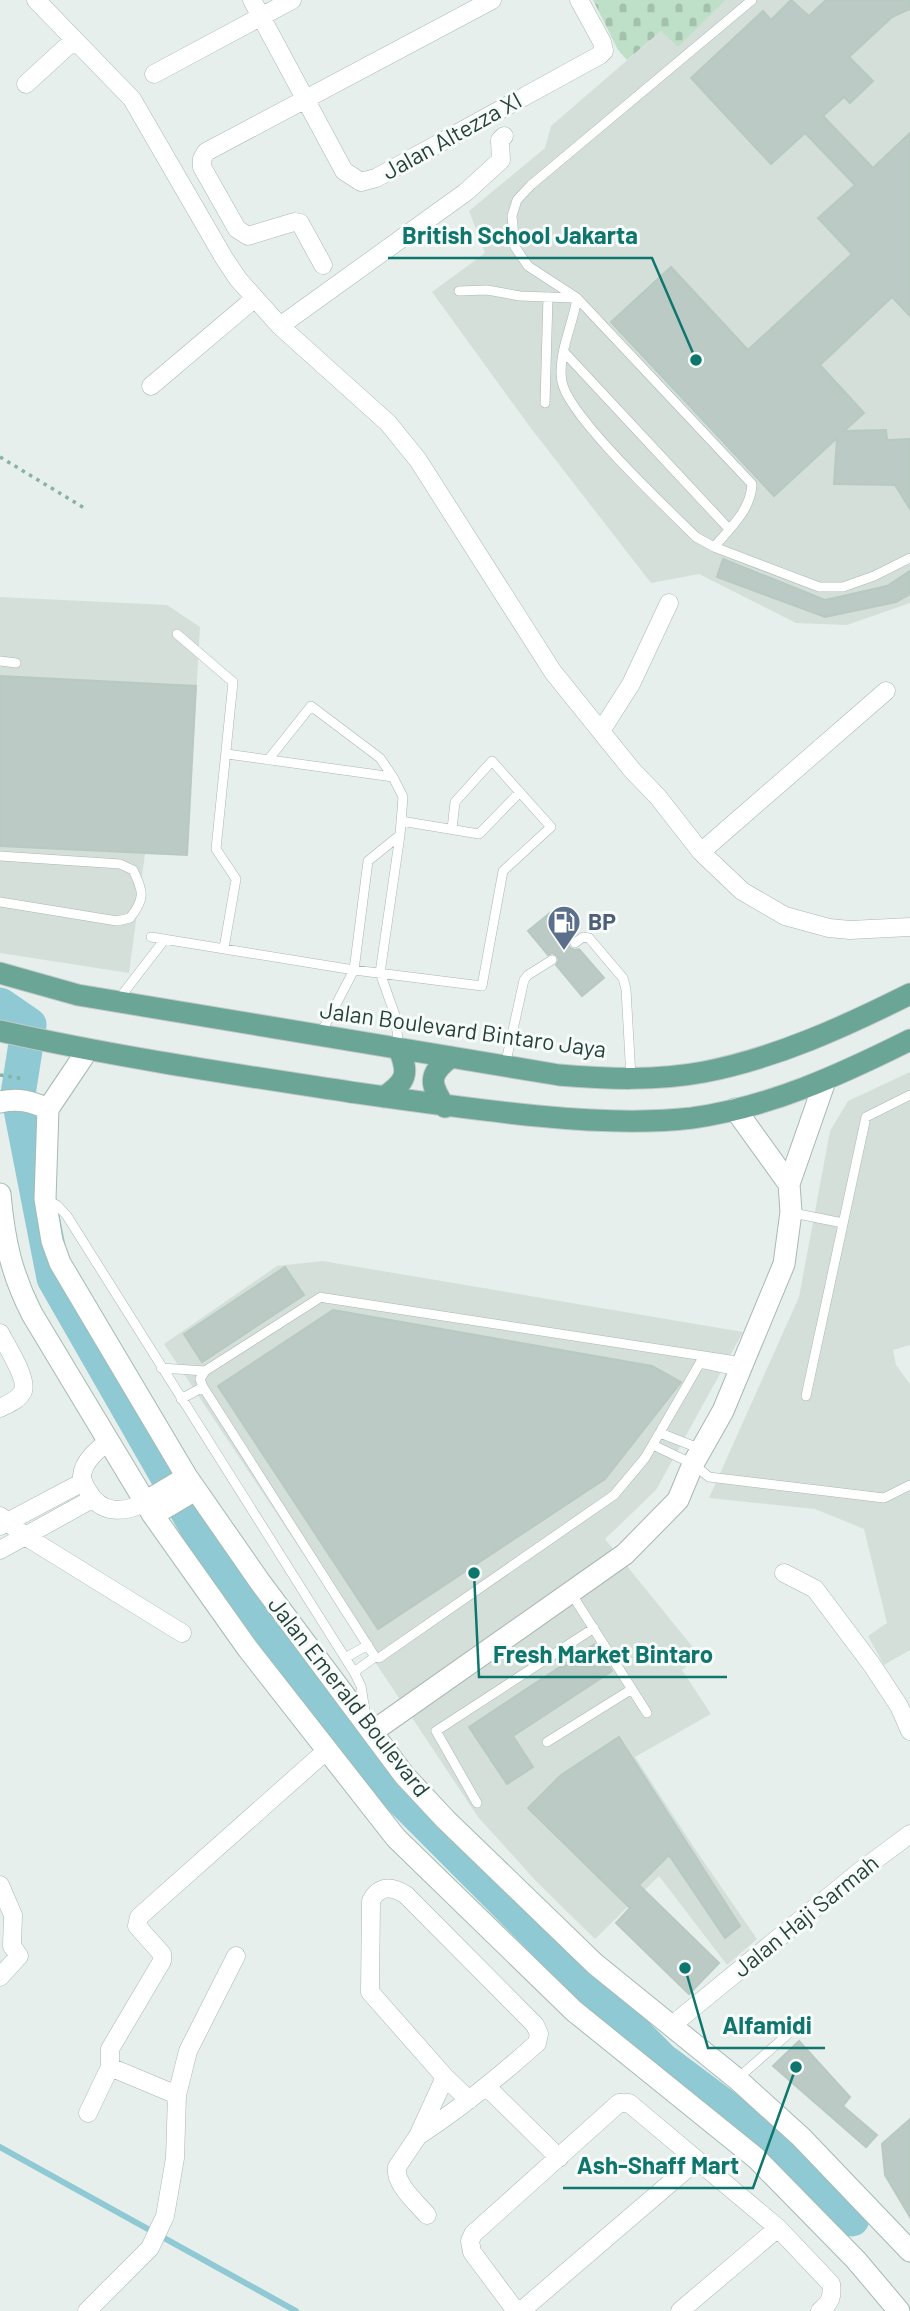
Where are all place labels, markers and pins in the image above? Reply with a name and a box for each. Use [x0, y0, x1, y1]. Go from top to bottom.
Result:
callout: British School Jakarta [388, 213, 652, 258]
fuel station icon: BP [545, 903, 583, 952]
place label: BP [588, 907, 616, 935]
callout: Fresh Market Bintaro [479, 1632, 727, 1677]
callout: Alfamidi [708, 2003, 825, 2048]
callout: Ash-Shaff Mart [563, 2143, 753, 2188]

